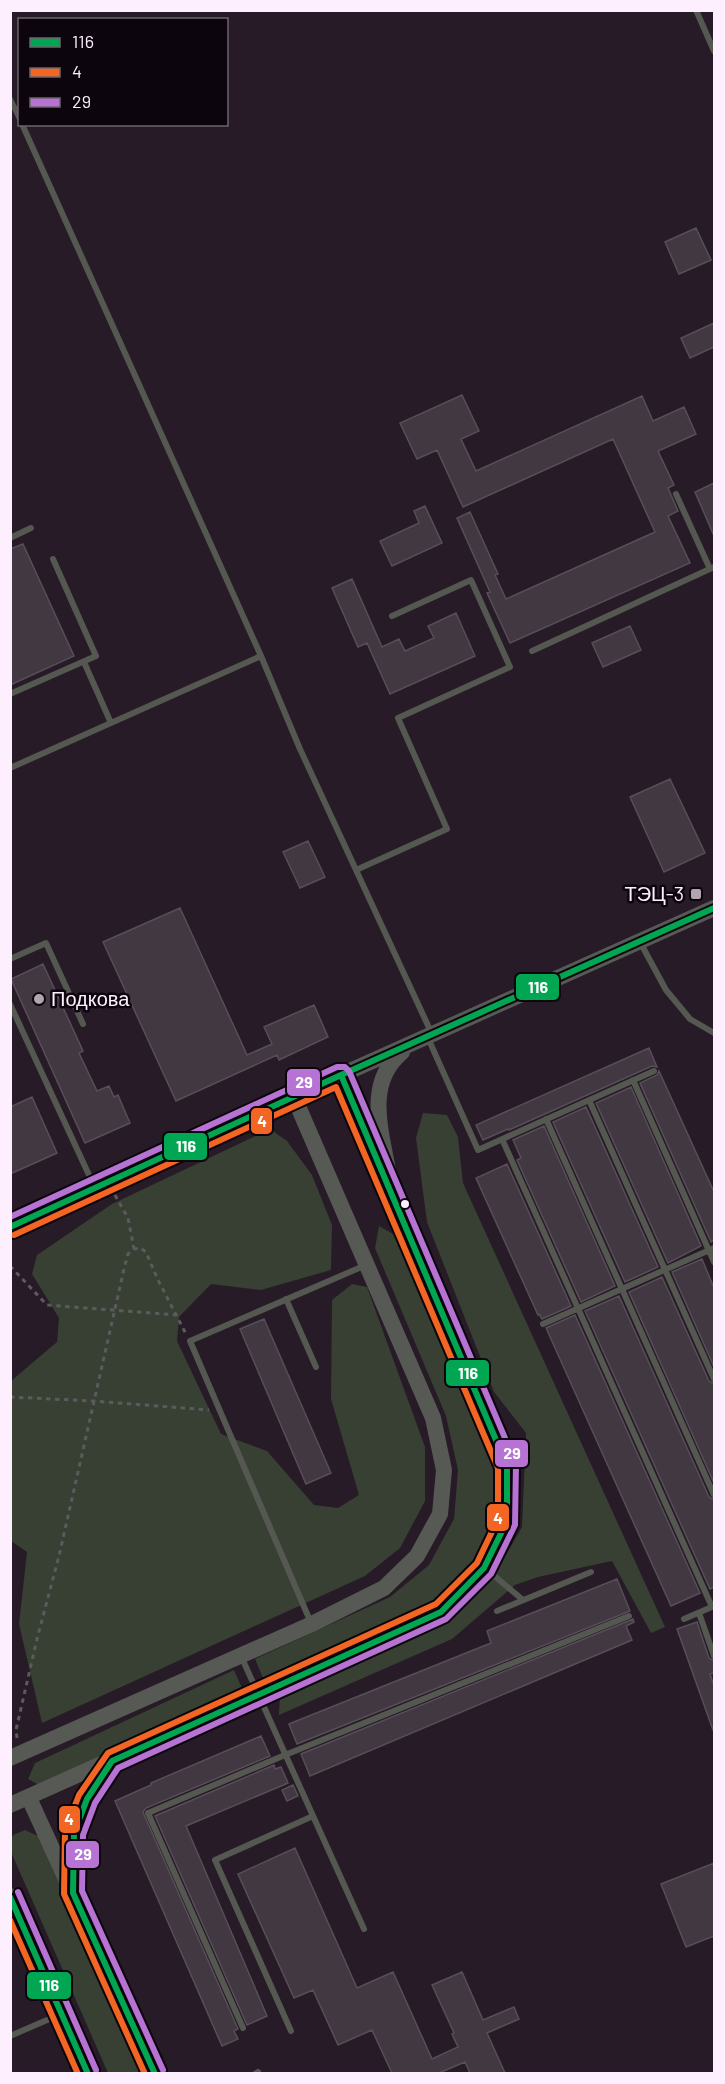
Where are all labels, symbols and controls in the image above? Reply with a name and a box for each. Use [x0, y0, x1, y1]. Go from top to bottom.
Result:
legend [18, 18, 228, 126]
text: 116 [72, 30, 94, 52]
text: 4 [72, 60, 82, 82]
text: 29 [72, 90, 91, 112]
place label: ТЭЦ-3 [624, 881, 684, 905]
marker: ТЭЦ-3 [689, 887, 703, 901]
line badge: 116 [515, 973, 560, 1001]
text: 116 [528, 977, 548, 996]
place label: Подкова [51, 986, 130, 1010]
marker: Подкова [32, 992, 46, 1006]
line badge: 29 [286, 1068, 321, 1097]
text: 29 [295, 1072, 313, 1091]
line badge: 4 [250, 1107, 273, 1135]
text: 4 [257, 1111, 267, 1130]
line badge: 116 [163, 1132, 208, 1161]
text: 116 [176, 1136, 196, 1155]
unlabelled marker [399, 1198, 411, 1210]
line badge: 116 [445, 1359, 490, 1387]
text: 116 [458, 1363, 478, 1382]
line badge: 29 [494, 1439, 529, 1468]
text: 29 [503, 1443, 521, 1462]
line badge: 4 [486, 1503, 510, 1532]
text: 4 [493, 1508, 503, 1527]
line badge: 4 [58, 1805, 81, 1834]
text: 4 [64, 1809, 74, 1828]
line badge: 29 [65, 1840, 100, 1869]
text: 29 [74, 1844, 92, 1863]
line badge: 116 [26, 1971, 72, 2000]
text: 116 [39, 1975, 59, 1994]

